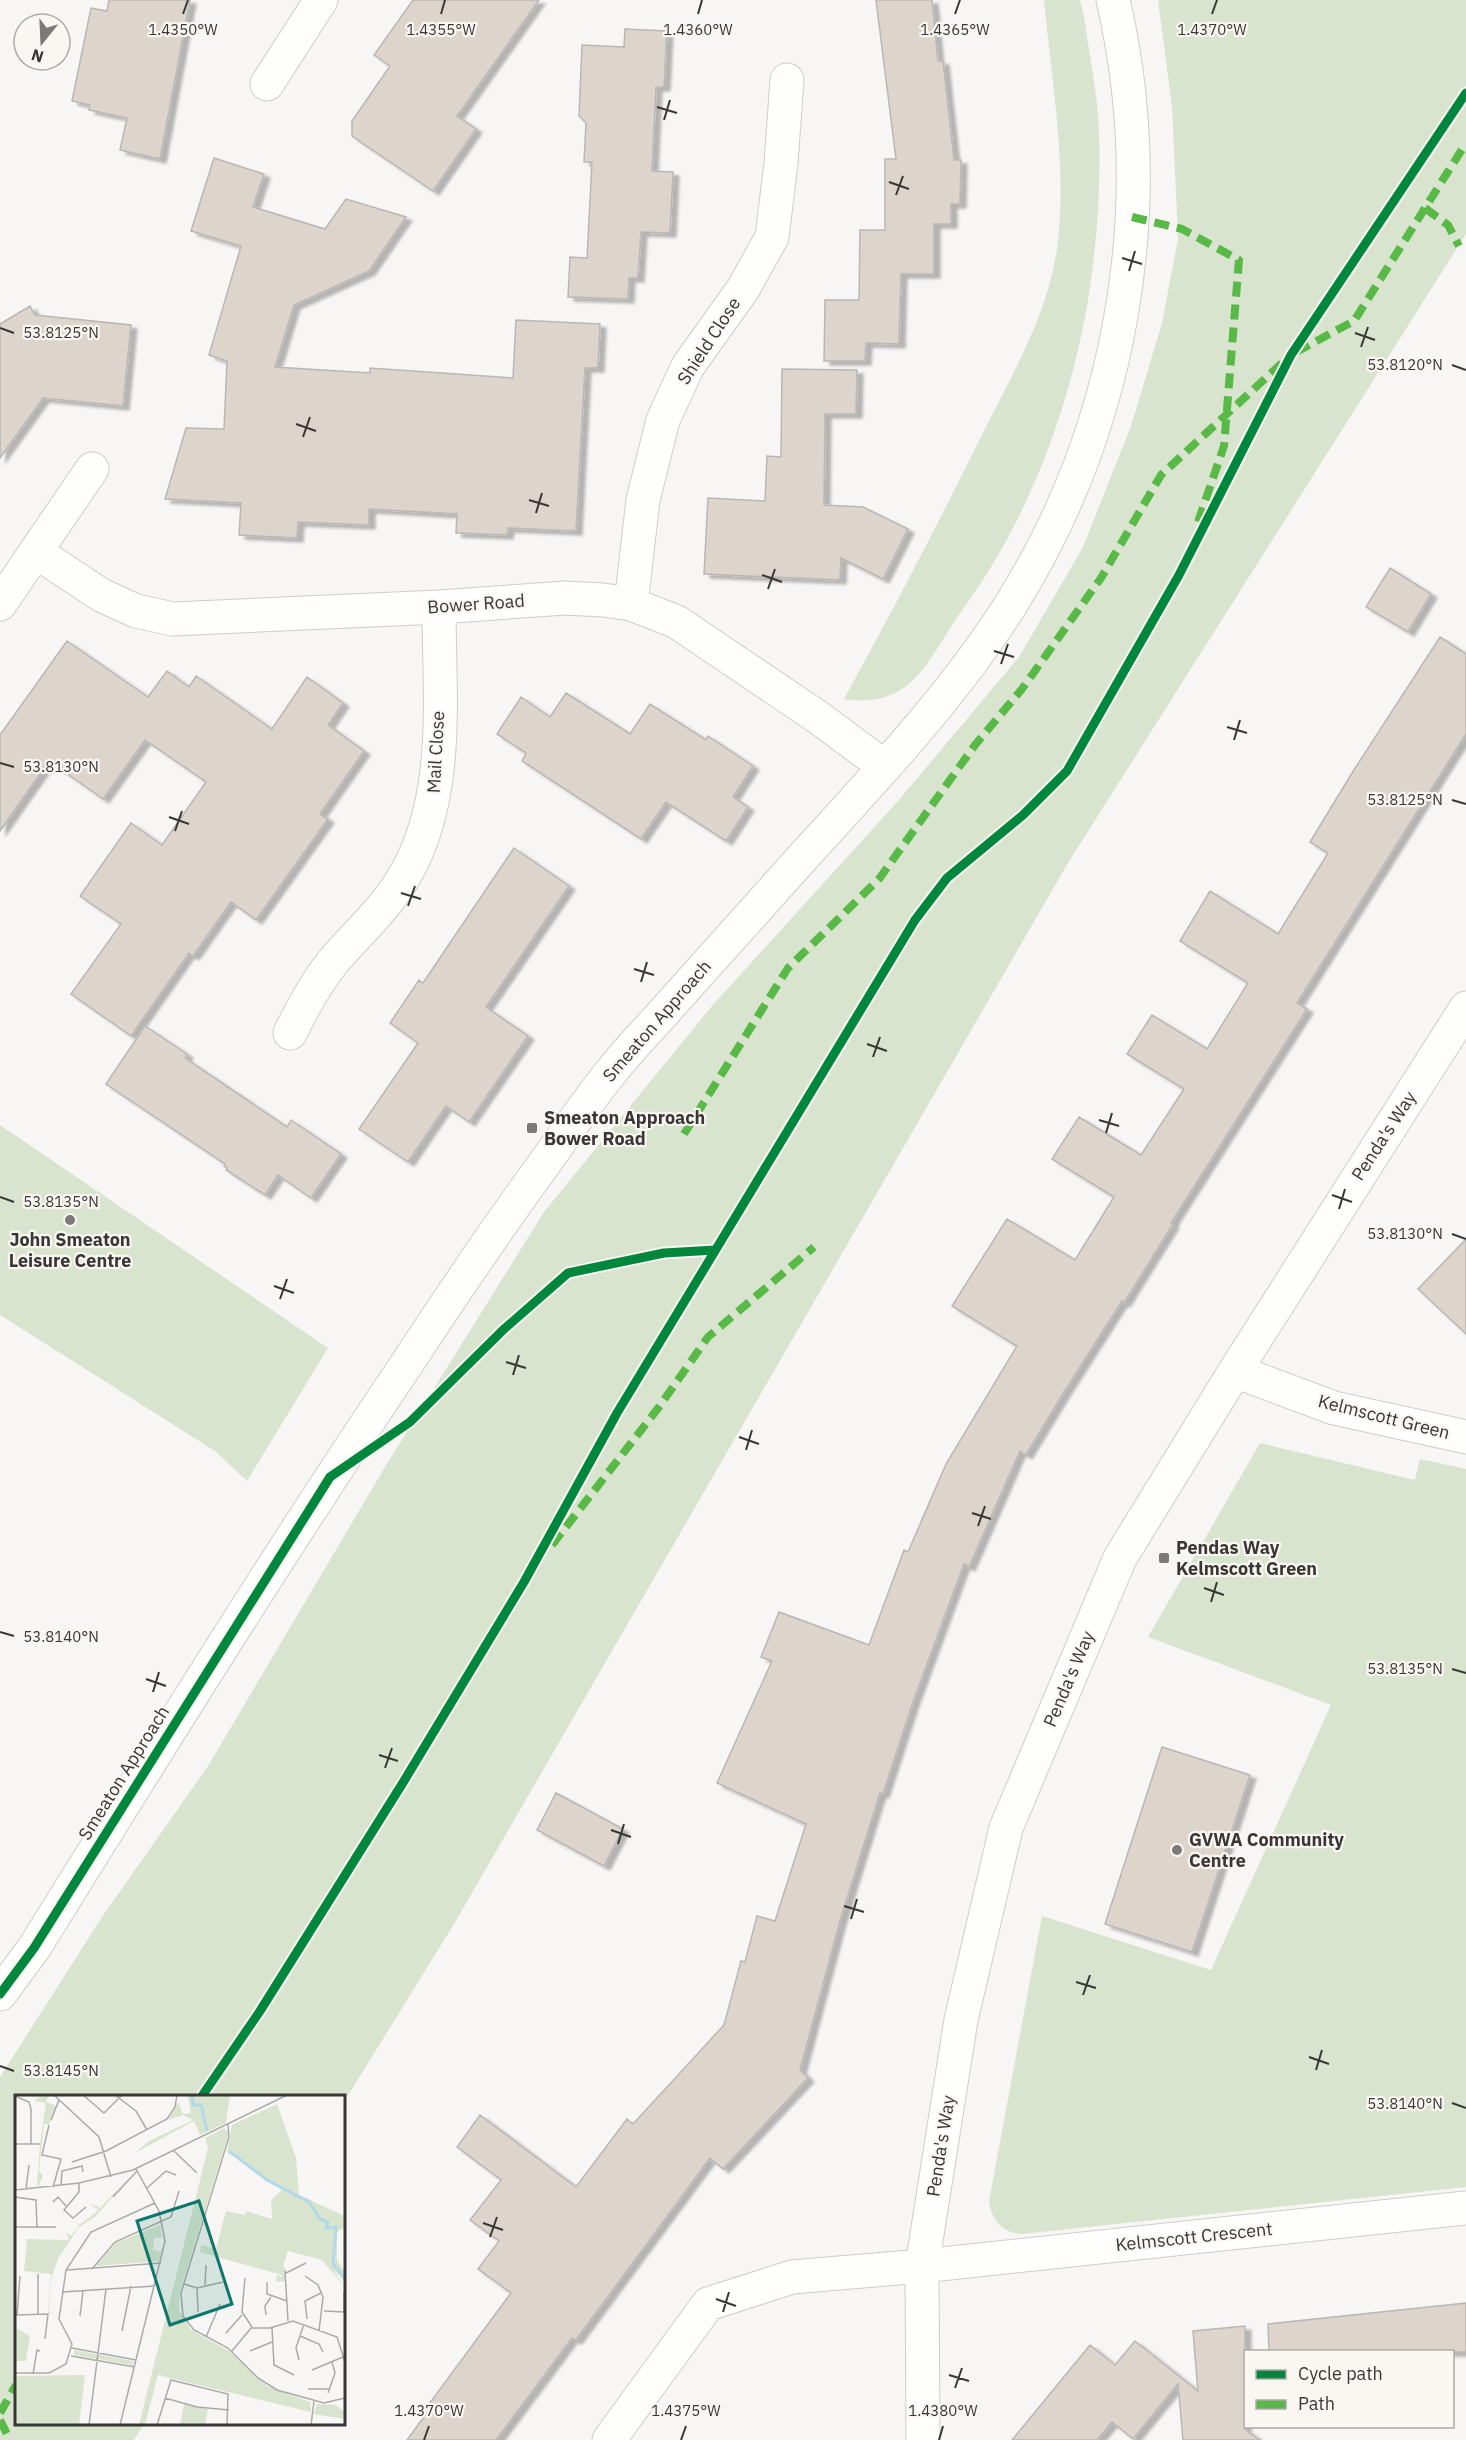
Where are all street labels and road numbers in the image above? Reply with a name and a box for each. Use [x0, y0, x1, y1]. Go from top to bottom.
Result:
street label: Shield Close [672, 293, 745, 389]
street label: Bower Road [426, 589, 525, 618]
street label: Mail Close [422, 710, 449, 794]
street label: Smeaton Approach [597, 955, 716, 1086]
street label: Penda's Way [1346, 1087, 1421, 1185]
street label: Kelmscott Green [1316, 1389, 1452, 1444]
street label: Penda's Way [1038, 1627, 1099, 1730]
street label: Smeaton Approach [73, 1701, 174, 1844]
street label: Penda's Way [921, 2094, 960, 2198]
street label: Kelmscott Crescent [1114, 2217, 1274, 2256]

